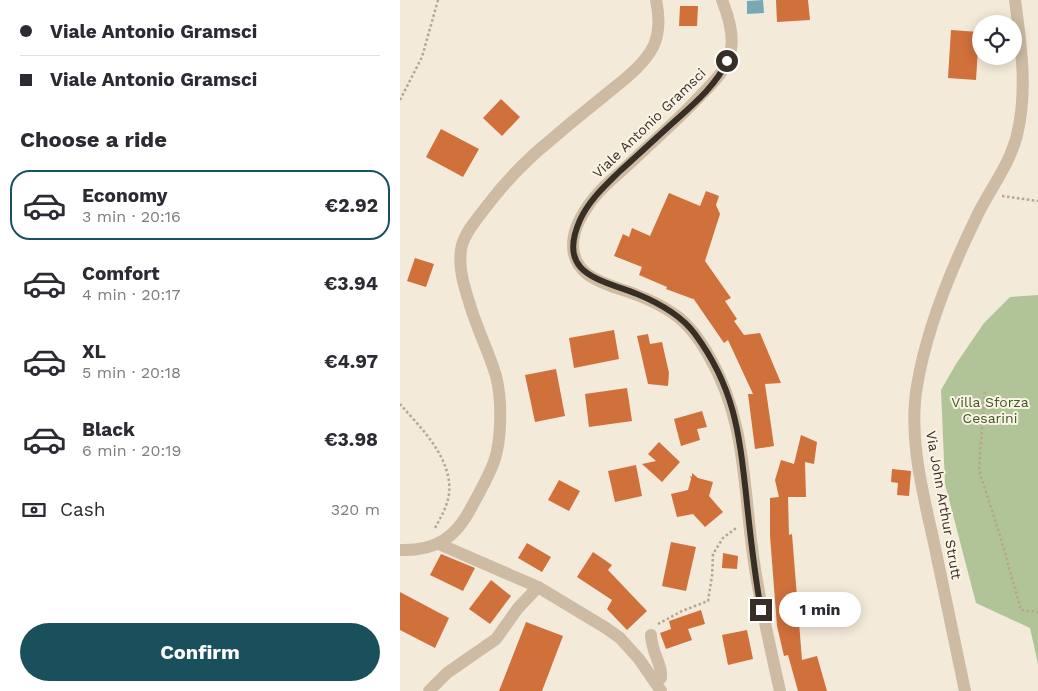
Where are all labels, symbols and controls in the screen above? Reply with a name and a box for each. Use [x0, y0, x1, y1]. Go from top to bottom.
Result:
map controls [972, 15, 1022, 65]
button: locate [972, 15, 1022, 65]
text: Viale Antonio Gramsci [50, 20, 257, 43]
route start [716, 50, 738, 72]
street label: Viale Antonio Gramsci [589, 65, 709, 181]
text: Viale Antonio Gramsci [50, 68, 257, 91]
text: Choose a ride [20, 127, 167, 152]
icon: car [22, 183, 67, 228]
text: Economy [82, 184, 167, 207]
text: €2.92 [325, 194, 378, 217]
text: 3 min · 20:16 [82, 207, 181, 226]
icon: car [22, 261, 67, 306]
text: Comfort [82, 262, 160, 285]
text: €3.94 [324, 272, 378, 295]
text: 4 min · 20:17 [82, 285, 180, 304]
icon: car [22, 339, 67, 384]
text: XL [82, 340, 106, 363]
text: €4.97 [324, 350, 378, 373]
text: 5 min · 20:18 [82, 363, 181, 382]
park label: Villa Sforza Cesarini [951, 394, 1029, 426]
icon: car [22, 417, 67, 462]
text: Black [82, 418, 135, 441]
text: €3.98 [324, 428, 378, 451]
street label: Via John Arthur Strutt [923, 430, 965, 581]
text: 6 min · 20:19 [82, 441, 181, 460]
icon: cash [20, 496, 48, 524]
text: Cash [60, 498, 106, 521]
text: 320 m [331, 500, 380, 519]
callout: 1 min [778, 592, 861, 628]
route end [750, 599, 772, 621]
text: 1 min [799, 600, 841, 619]
button: Confirm [20, 623, 380, 681]

